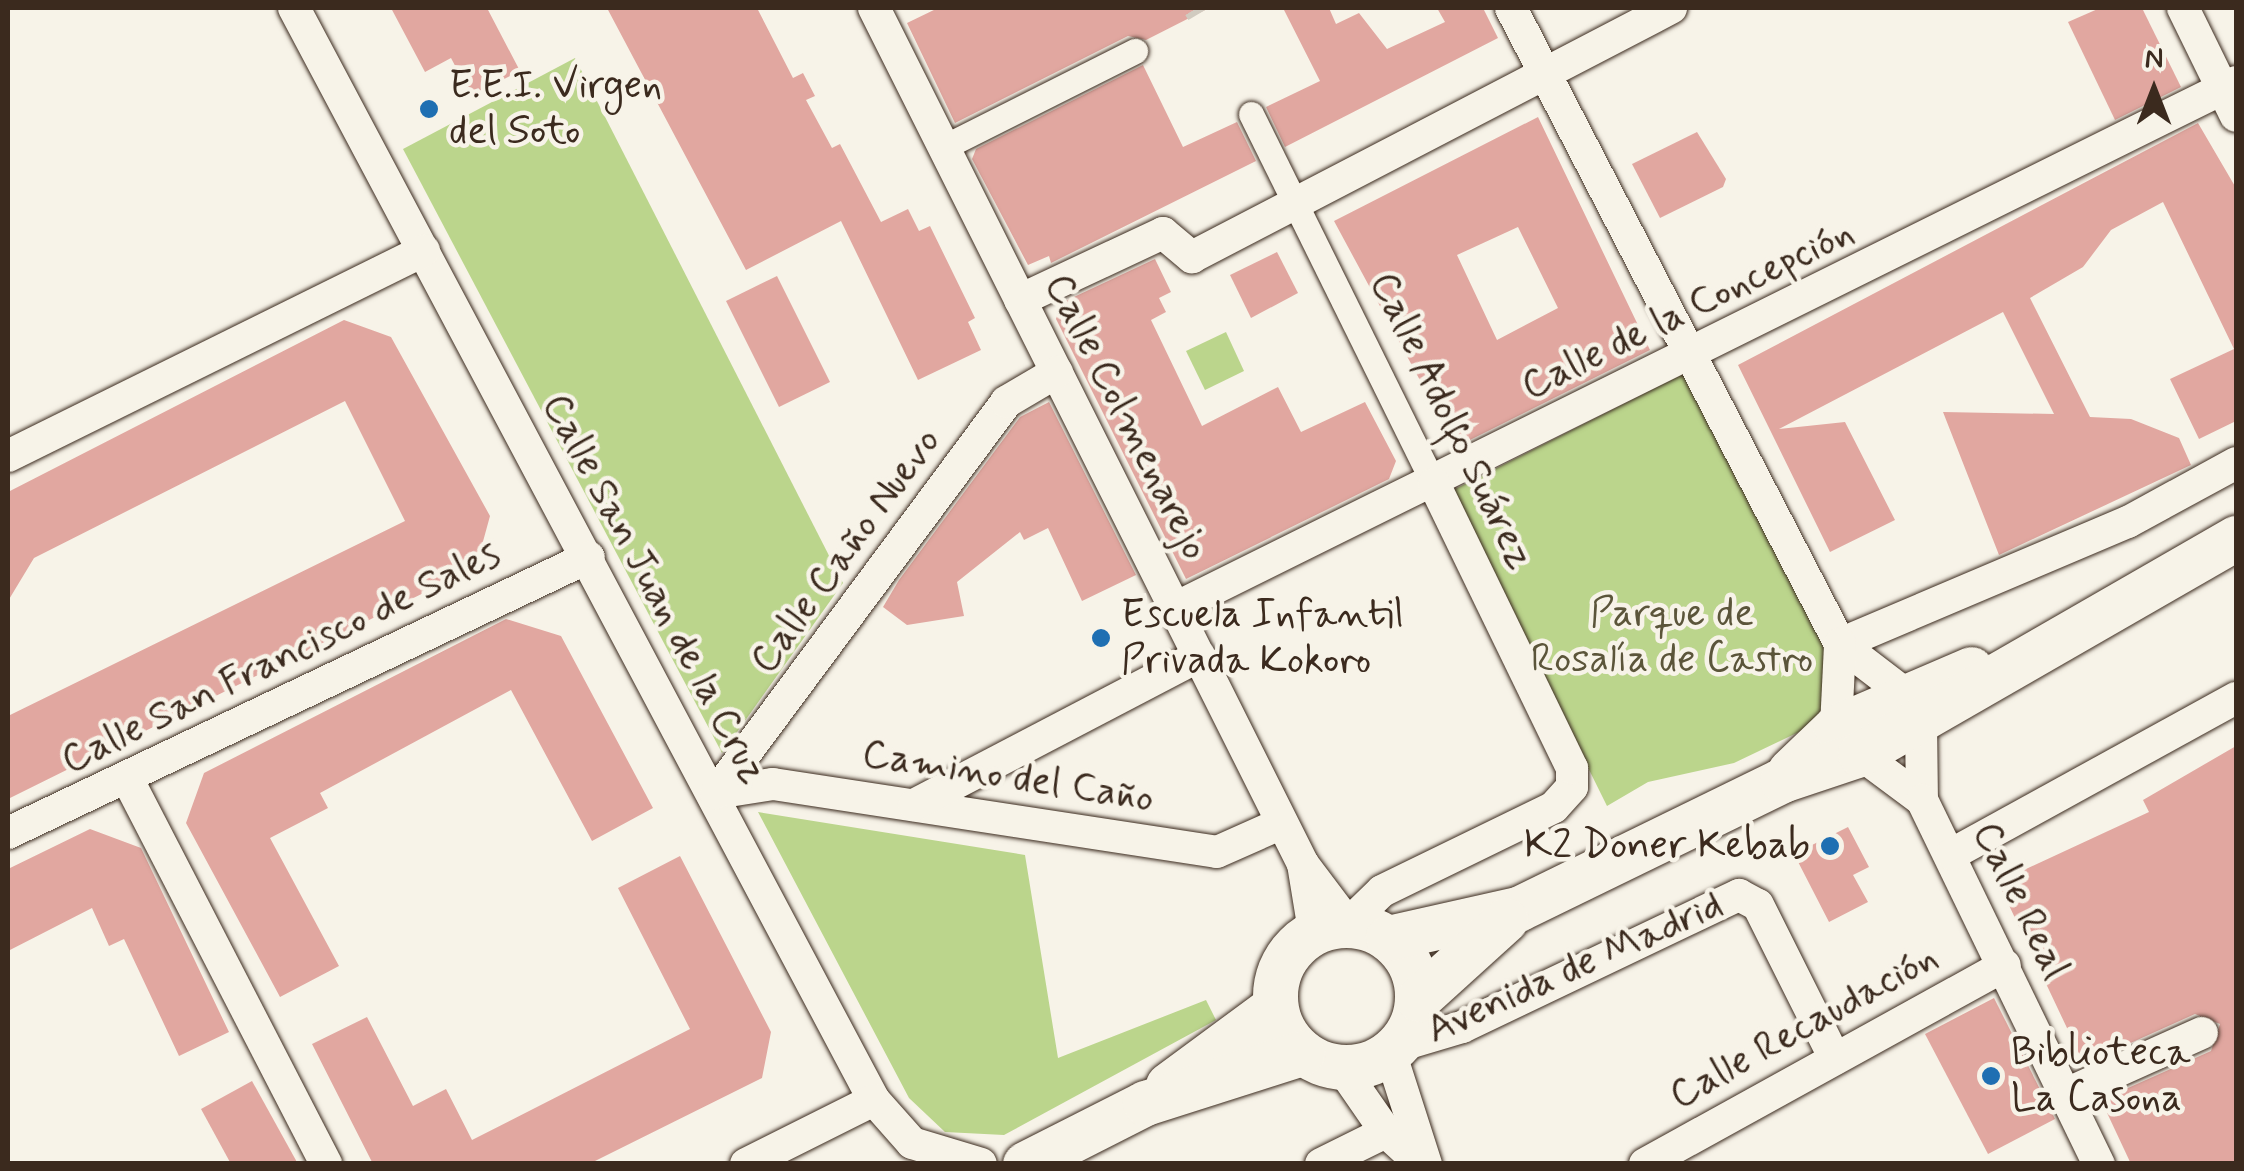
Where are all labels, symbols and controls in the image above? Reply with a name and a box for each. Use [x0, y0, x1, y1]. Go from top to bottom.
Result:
north arrow [2104, 40, 2204, 140]
text: N [2145, 41, 2163, 78]
place label: E.E.I. Virgen del Soto [449, 62, 662, 156]
marker: E.E.I. Virgen del Soto [418, 98, 440, 120]
street label: Calle de la Concepción [1511, 207, 1865, 413]
street label: Calle Colmenarejo [1032, 264, 1220, 570]
street label: Calle Adolfo Suárez [1358, 265, 1544, 577]
street label: Calle San Juan de la Cruz [529, 383, 779, 795]
street label: Calle Caño Nuevo [741, 419, 951, 683]
street label: Calle San Francisco de Sales [53, 531, 509, 785]
park label: Parque de Rosalía de Castro [1529, 590, 1815, 684]
place label: Escuela Infantil Privada Kokoro [1121, 591, 1397, 685]
marker: Escuela Infantil Privada Kokoro [1090, 627, 1112, 649]
street label: Camino del Caño [857, 730, 1159, 824]
street label: Calle Real [1961, 814, 2079, 988]
place label: K2 Doner Kebab [1524, 822, 1810, 870]
marker: K2 Doner Kebab [1819, 835, 1841, 857]
street label: Avenida de Madrid [1421, 882, 1729, 1054]
street label: Calle Recaudación [1659, 932, 1949, 1122]
place label: Biblioteca La Casona [2011, 1029, 2204, 1123]
marker: Biblioteca La Casona [1980, 1065, 2002, 1087]

